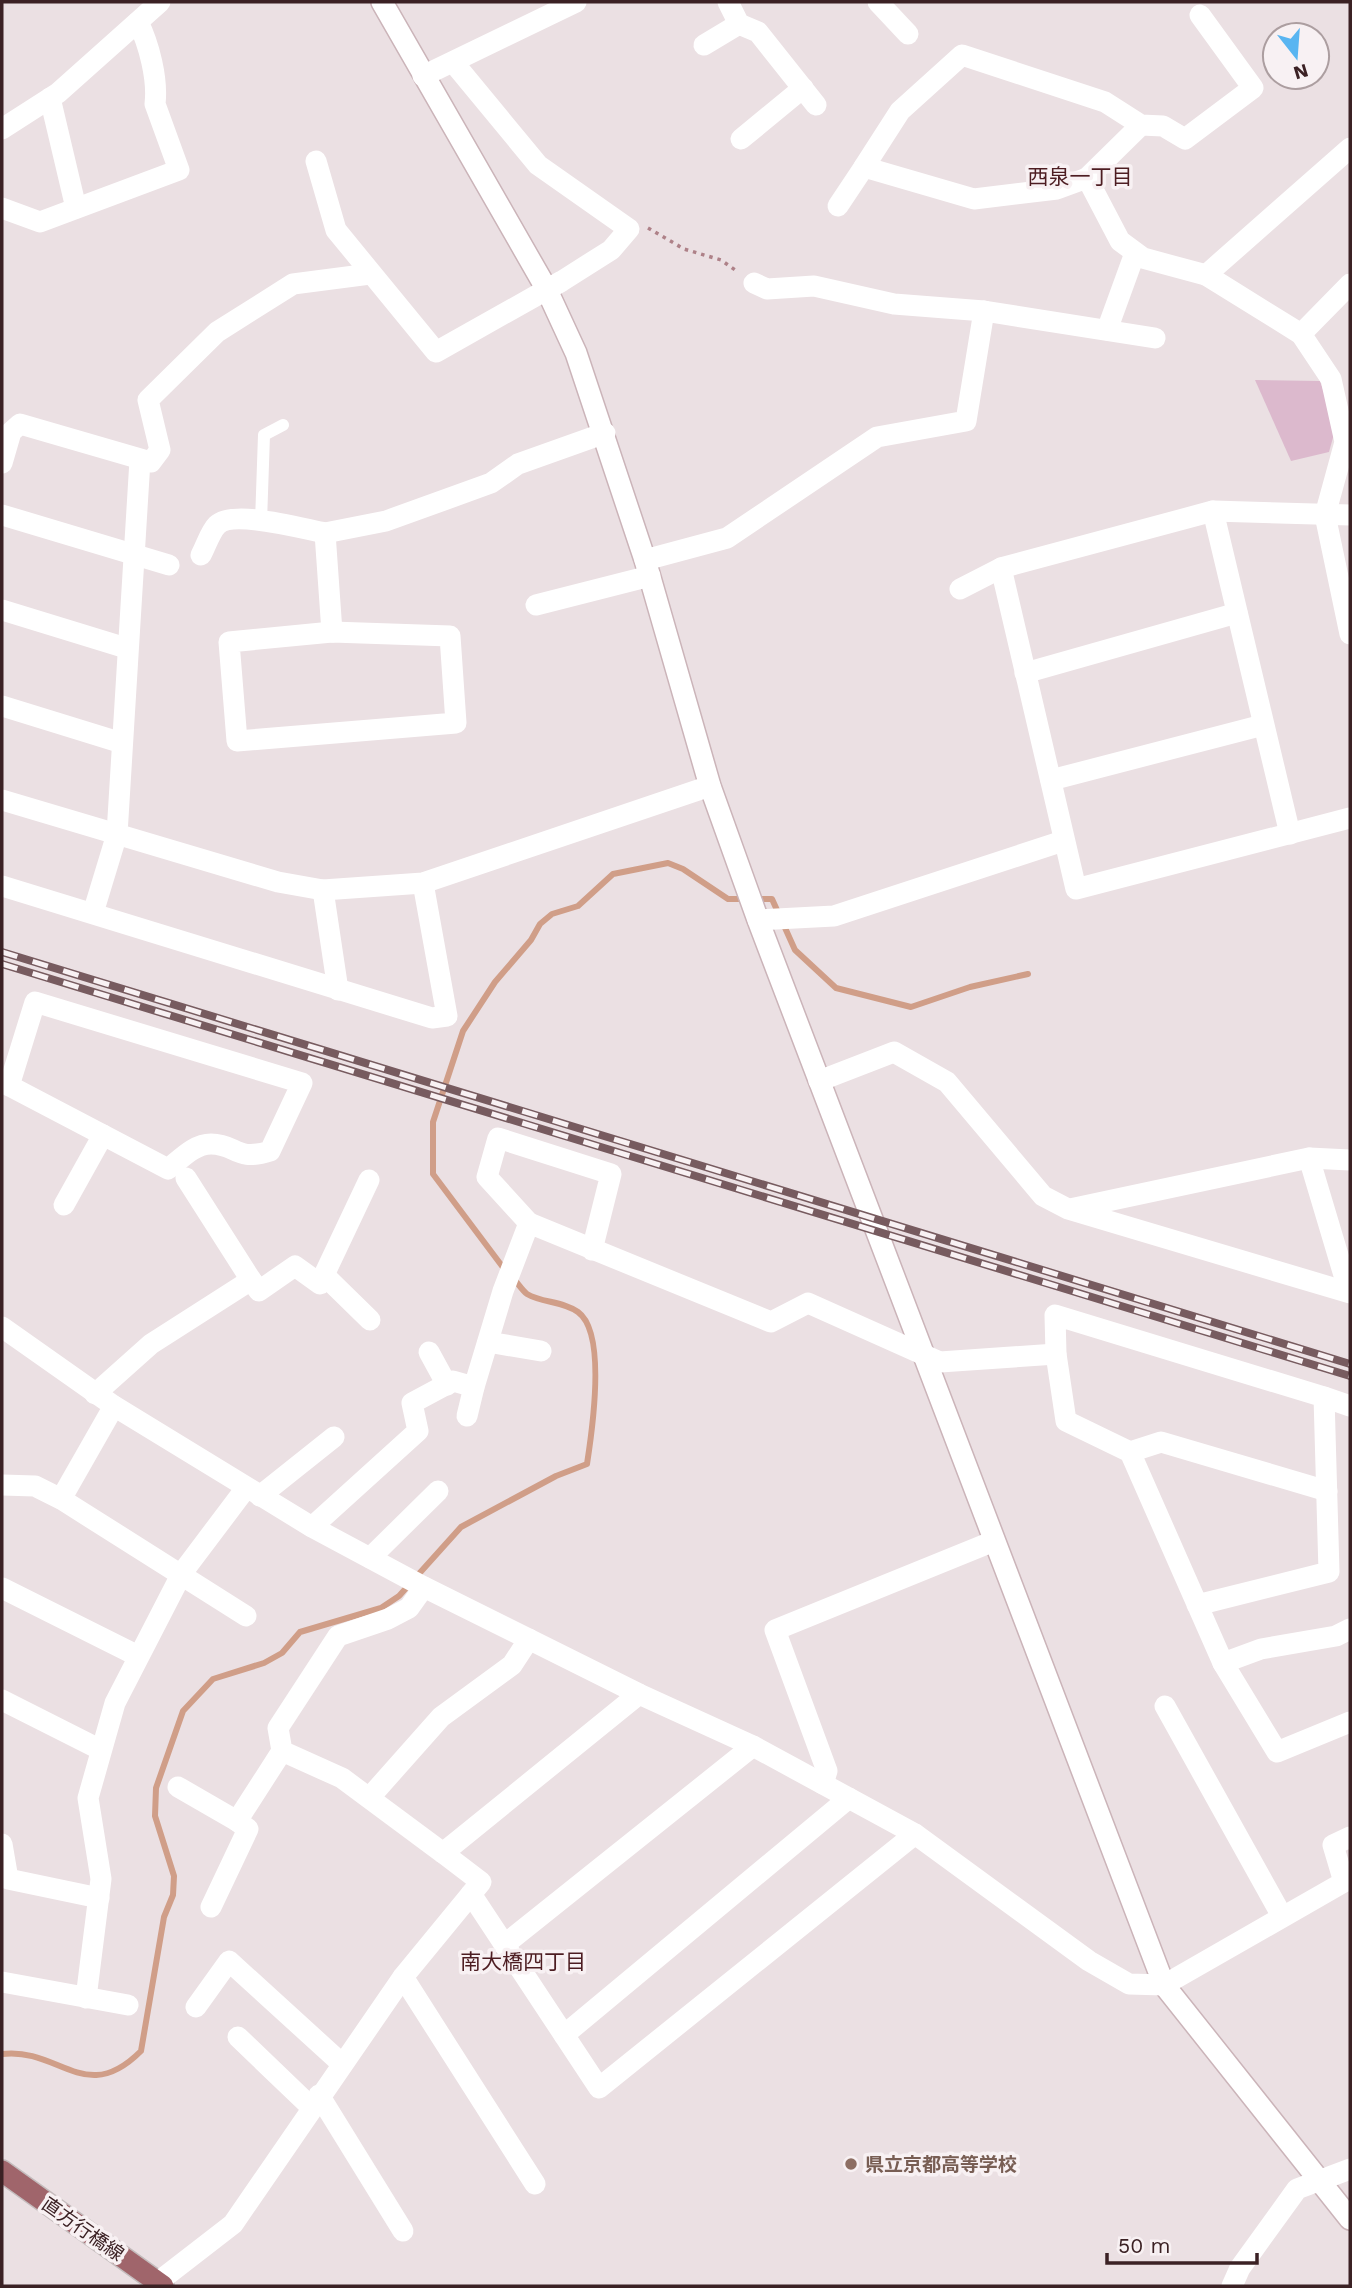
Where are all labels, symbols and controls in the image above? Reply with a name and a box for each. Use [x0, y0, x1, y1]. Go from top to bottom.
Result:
north arrow [1261, 21, 1331, 91]
text: N [1291, 59, 1311, 85]
district label: 西泉一丁目 [1028, 164, 1133, 189]
district label: 南大橋四丁目 [460, 1949, 586, 1974]
place label: 県立京都高等学校 [865, 2153, 1017, 2176]
marker: 県立京都高等学校 [843, 2156, 859, 2172]
street label: 直方行橋線 [37, 2192, 129, 2266]
scale bar [1107, 2222, 1258, 2266]
text: 50 m [1118, 2233, 1170, 2258]

